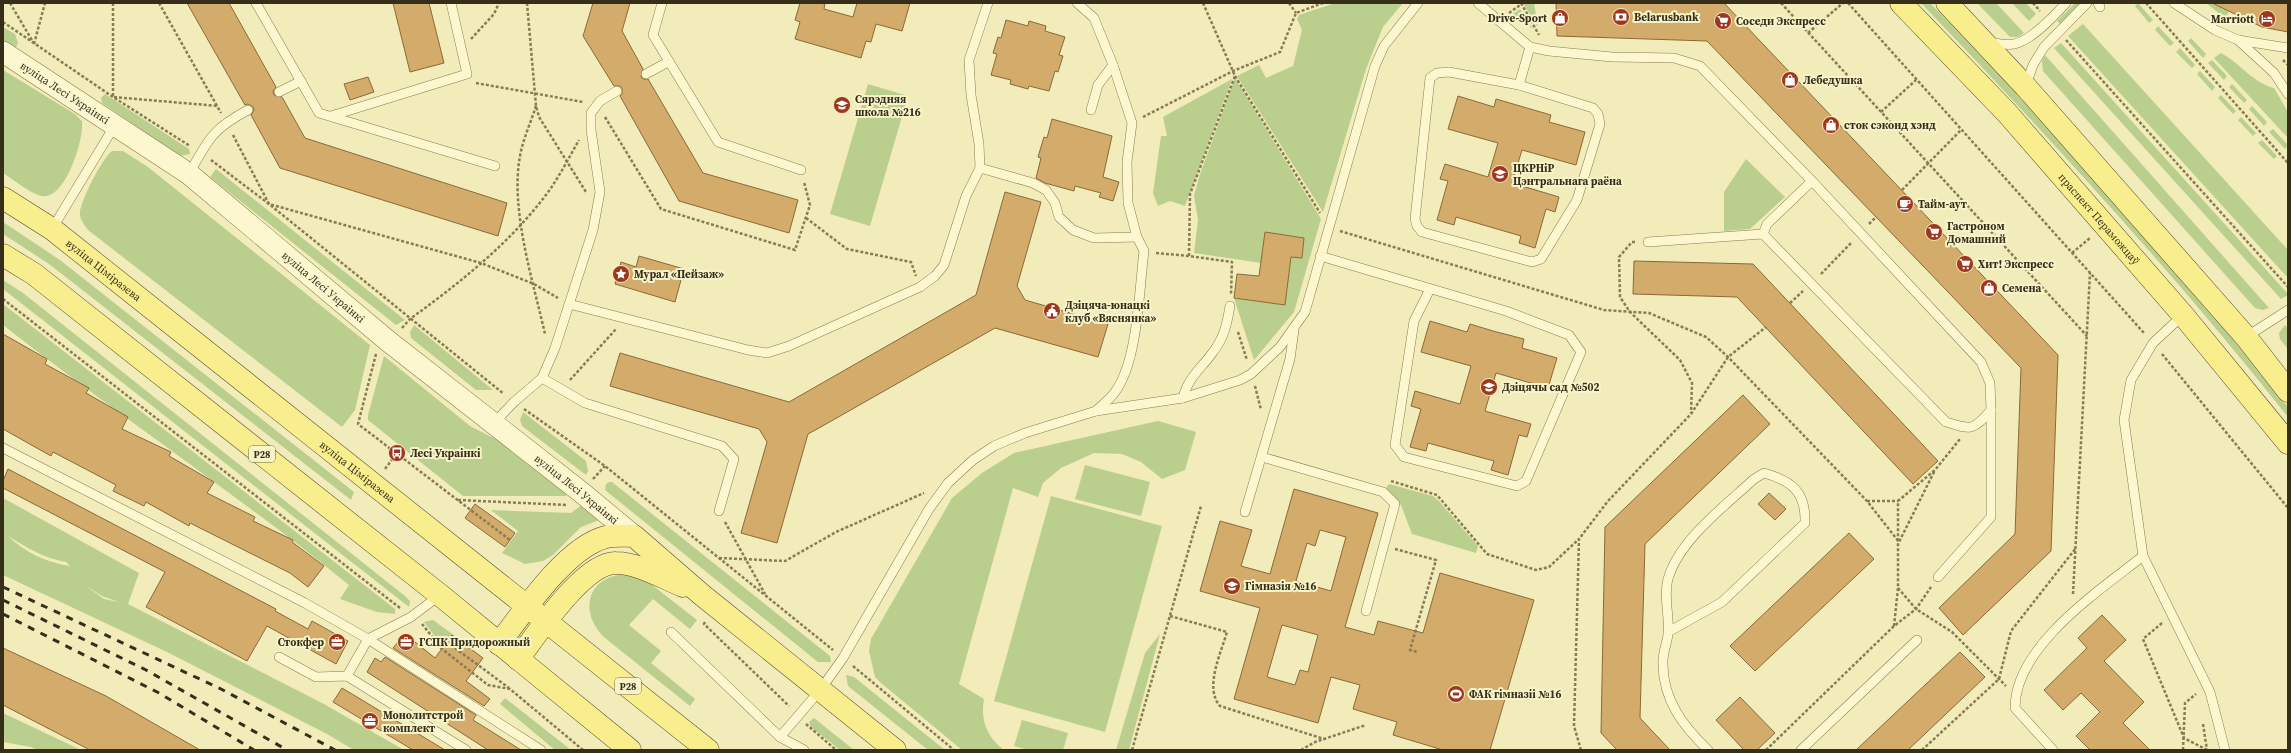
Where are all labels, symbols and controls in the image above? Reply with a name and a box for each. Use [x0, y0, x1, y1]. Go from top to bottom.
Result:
bank icon: Belarusbank [1611, 7, 1631, 27]
shop icon: Drive-Sport [1550, 8, 1570, 28]
hotel icon: Marriott [2257, 9, 2277, 29]
place label: Belarusbank [1634, 10, 1699, 25]
place label: Drive-Sport [1488, 11, 1548, 26]
supermarket icon: Соседи Экспресс [1713, 11, 1733, 31]
place label: Marriott [2211, 12, 2255, 27]
place label: Соседи Экспресс [1736, 14, 1826, 29]
street label: вуліца Лесі Украінкі [17, 58, 112, 128]
shop icon: Лебедушка [1780, 70, 1800, 90]
place label: Лебедушка [1803, 73, 1863, 88]
place label: Сярэдняя школа №216 [855, 92, 921, 120]
school or university icon: Сярэдняя школа №216 [832, 95, 852, 115]
shop icon: сток сэконд хэнд [1821, 115, 1841, 135]
place label: сток сэконд хэнд [1844, 118, 1936, 133]
place label: ЦКРНіР Цэнтральнага раёна [1513, 161, 1622, 189]
school or university icon: ЦКРНіР Цэнтральнага раёна [1490, 164, 1510, 184]
street label: праспект Пераможцаў [2055, 170, 2143, 268]
cafe icon: Тайм-аут [1895, 194, 1915, 214]
place label: Тайм-аут [1918, 197, 1967, 212]
place label: Гастроном Домашний [1947, 219, 2006, 247]
supermarket icon: Гастроном Домашний [1924, 222, 1944, 242]
street label: вуліца Ціміразева [63, 236, 144, 305]
street label: вуліца Лесі Украінкі [279, 248, 368, 326]
supermarket icon: Хит! Экспресс [1955, 254, 1975, 274]
place label: Хит! Экспресс [1978, 257, 2054, 272]
place icon: Мурал «Пейзаж» [611, 264, 631, 284]
place label: Мурал «Пейзаж» [634, 267, 724, 282]
shop icon: Семена [1979, 278, 1999, 298]
place label: Семена [2002, 281, 2042, 296]
place label: Дзіцяча-юнацкі клуб «Вяснянка» [1065, 298, 1156, 326]
public building icon: Дзіцяча-юнацкі клуб «Вяснянка» [1042, 301, 1062, 321]
school or university icon: Дзіцячы сад №502 [1479, 377, 1499, 397]
place label: Дзіцячы сад №502 [1502, 380, 1600, 395]
street label: вуліца Ціміразева [316, 437, 398, 507]
bus stop icon: Лесі Украінкі [387, 443, 407, 463]
road number: Р28 [249, 446, 275, 462]
place label: Лесі Украінкі [410, 446, 481, 461]
street label: вуліца Лесі Украінкі [531, 451, 621, 528]
school or university icon: Гімназія №16 [1222, 576, 1242, 596]
place label: Гімназія №16 [1245, 579, 1316, 594]
office icon: Стокфер [327, 632, 347, 652]
office icon: ГСПК Придорожный [396, 632, 416, 652]
place label: Стокфер [278, 635, 324, 650]
place label: ГСПК Придорожный [419, 635, 530, 650]
road number: Р28 [615, 678, 641, 694]
sports icon: ФАК гімназіі №16 [1446, 684, 1466, 704]
place label: ФАК гімназіі №16 [1469, 687, 1561, 702]
place label: Монолитстрой комплект [383, 708, 464, 736]
office icon: Монолитстрой комплект [360, 711, 380, 731]

